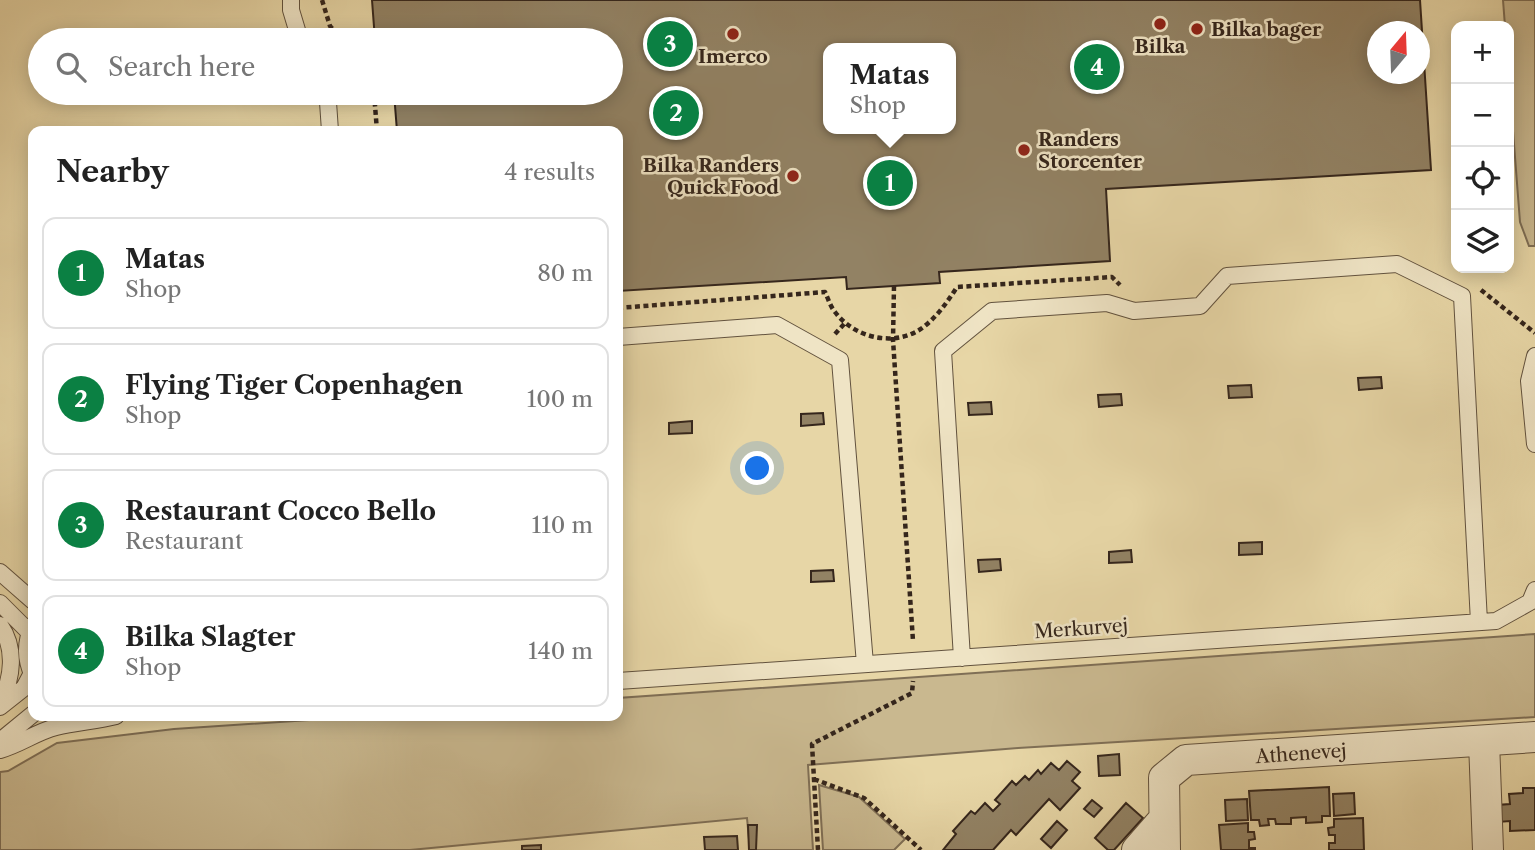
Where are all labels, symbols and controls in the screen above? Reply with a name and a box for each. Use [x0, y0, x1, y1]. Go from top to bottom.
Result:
marker: Bilka [1152, 16, 1168, 32]
pin: 3 [647, 18, 693, 70]
place label: Bilka bager [1211, 18, 1322, 41]
marker: Bilka bager [1189, 21, 1205, 37]
north arrow [1367, 21, 1430, 84]
map controls [1451, 21, 1514, 273]
button: + [1451, 21, 1514, 84]
marker: Imerco [725, 26, 741, 42]
search box [28, 28, 623, 105]
place label: Bilka [1135, 35, 1186, 58]
pin: 4 [1074, 41, 1120, 93]
popup [823, 43, 956, 134]
place label: Imerco [698, 45, 768, 68]
icon: search [52, 48, 90, 86]
text: Search here [108, 51, 255, 83]
text: Matas [849, 59, 930, 91]
button: − [1451, 84, 1514, 147]
pin: 2 [653, 87, 699, 139]
text: Shop [849, 91, 906, 119]
place label: Randers Storcenter [1038, 128, 1143, 173]
marker: Randers Storcenter [1016, 142, 1032, 158]
button: locate [1451, 147, 1514, 210]
text: Nearby [56, 153, 169, 190]
place label: Bilka Randers Quick Food [643, 154, 779, 199]
pin: 1 [867, 157, 913, 209]
text: 4 results [504, 158, 595, 186]
marker: Bilka Randers Quick Food [785, 168, 801, 184]
button: layers [1451, 210, 1514, 273]
text: Matas [125, 243, 205, 275]
text: 1 [76, 259, 86, 287]
text: 80 m [537, 259, 593, 287]
text: Shop [125, 275, 181, 303]
text: Flying Tiger Copenhagen [125, 369, 463, 401]
text: 2 [74, 385, 88, 413]
text: 100 m [527, 385, 593, 413]
text: Shop [125, 401, 181, 429]
your location [740, 451, 774, 485]
text: Restaurant Cocco Bello [125, 495, 436, 527]
text: 3 [75, 511, 88, 539]
text: 110 m [532, 511, 593, 539]
text: Restaurant [125, 527, 243, 555]
street label: Merkurvej [1033, 614, 1129, 643]
text: Bilka Slagter [125, 621, 295, 653]
text: 4 [74, 637, 88, 665]
text: 140 m [528, 637, 593, 665]
text: Shop [125, 653, 181, 681]
street label: Athenevej [1254, 739, 1347, 768]

